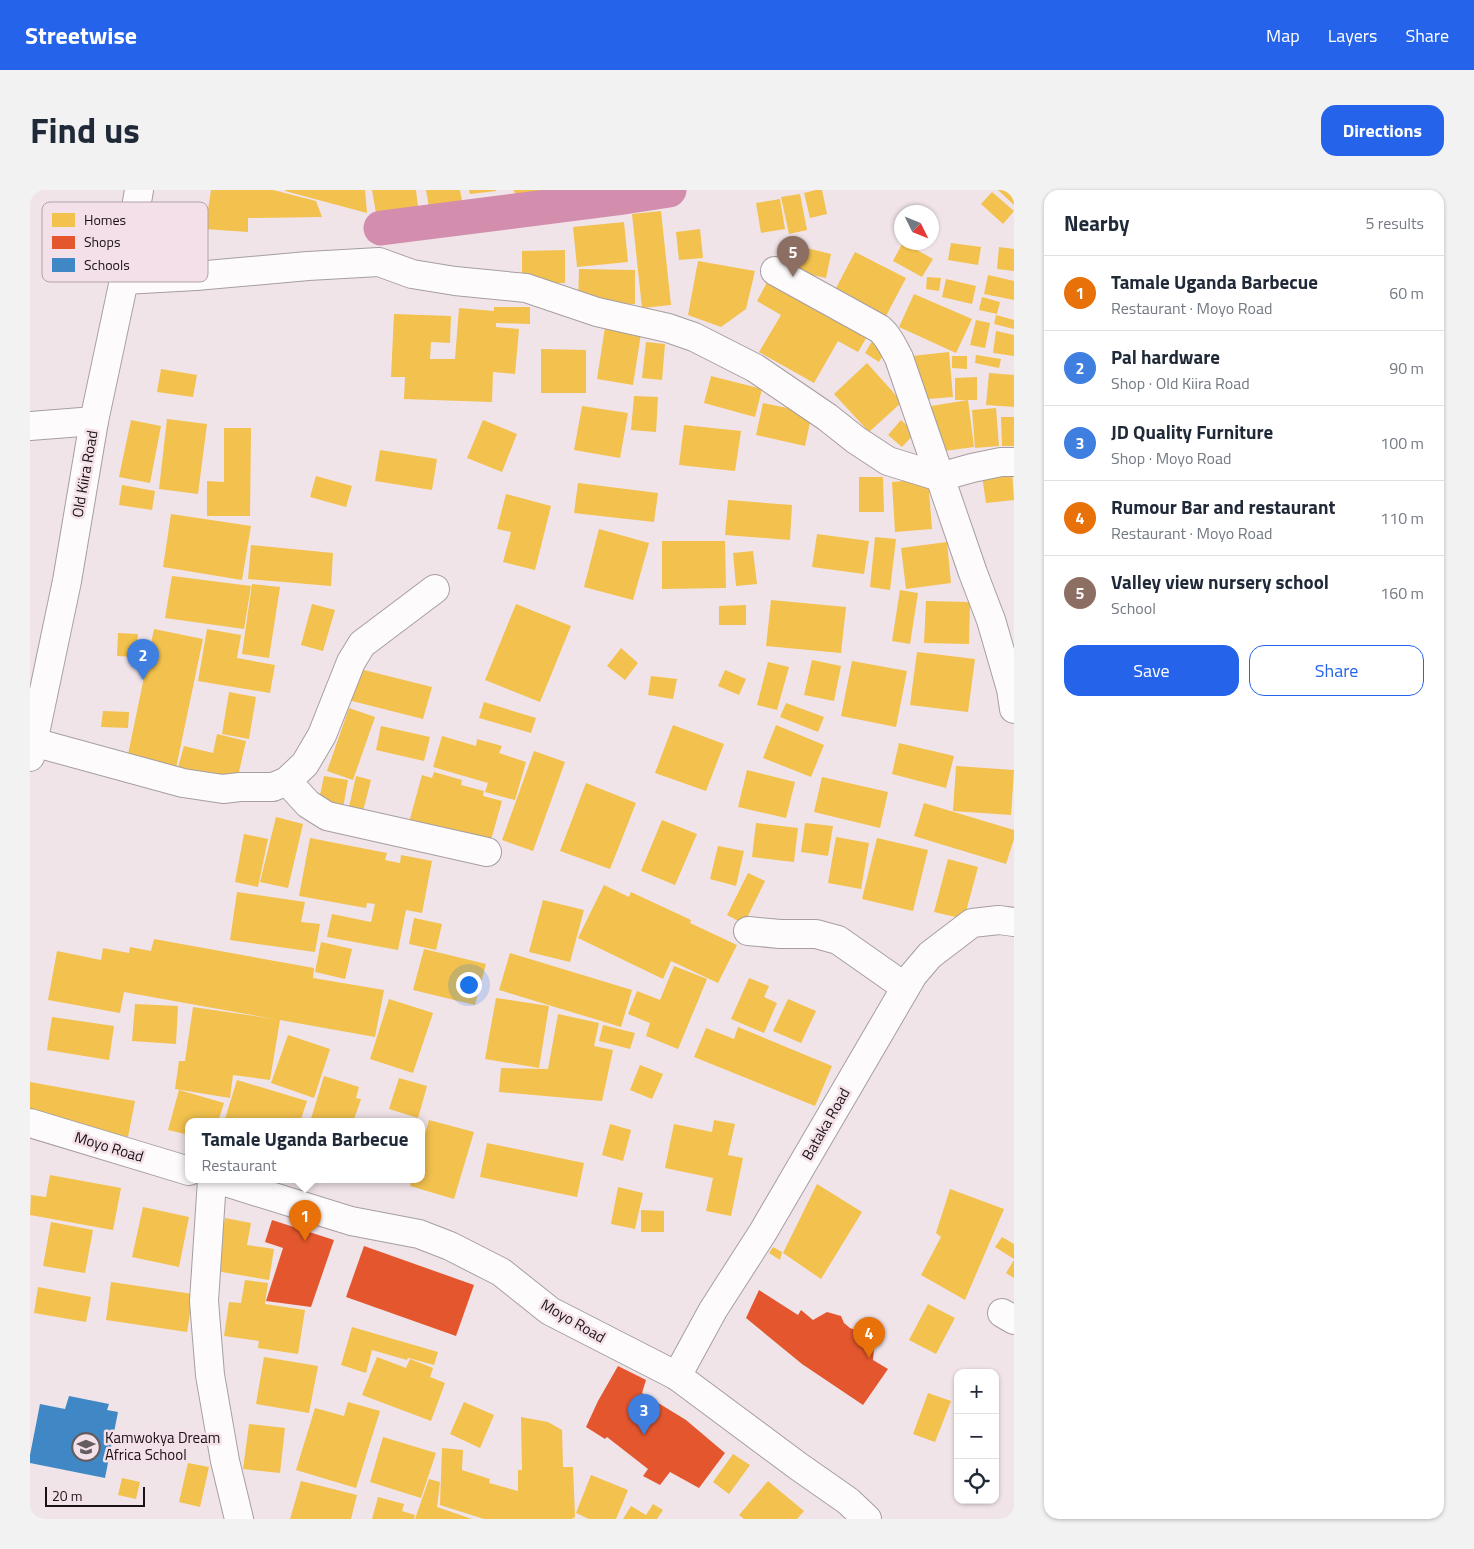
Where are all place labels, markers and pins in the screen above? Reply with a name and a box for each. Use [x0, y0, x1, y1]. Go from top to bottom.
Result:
pin: 5 [777, 236, 809, 277]
pin: 2 [127, 639, 159, 680]
pin: 1 [289, 1200, 321, 1241]
pin: 4 [853, 1317, 885, 1358]
pin: 3 [628, 1394, 660, 1435]
place label: Kamwokya Dream Africa School [105, 1426, 220, 1466]
school or university icon: Kamwokya Dream Africa School [71, 1432, 101, 1462]

